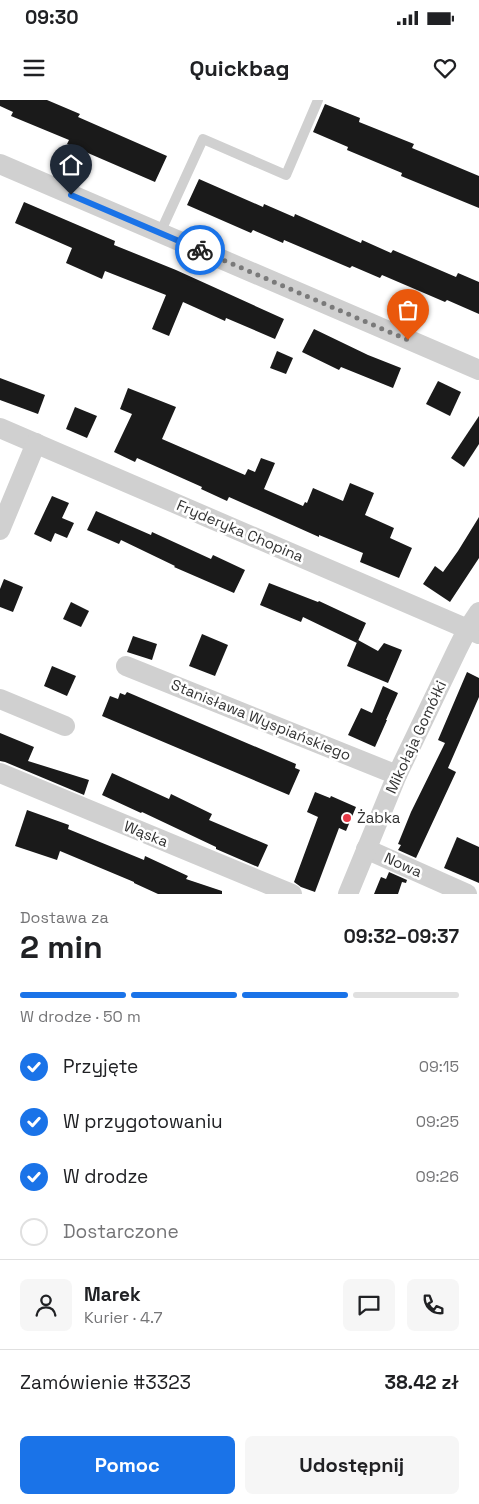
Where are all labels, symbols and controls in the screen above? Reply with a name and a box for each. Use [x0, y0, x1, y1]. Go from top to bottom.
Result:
text: 09:30 [25, 5, 79, 30]
icon: menu [20, 54, 48, 82]
text: Quickbag [189, 54, 290, 82]
icon: heart [431, 54, 459, 82]
pin [50, 144, 92, 195]
icon: home [57, 151, 85, 179]
courier [175, 225, 225, 275]
icon: bike [186, 236, 214, 264]
pin [387, 289, 429, 340]
icon: bag [394, 296, 422, 324]
street label: Fryderyka Chopina [174, 495, 307, 566]
street label: Stanisława Wyspiańskiego [168, 675, 354, 764]
street label: Mikołaja Gomółki [381, 677, 450, 796]
place label: Żabka [357, 808, 401, 827]
marker: Żabka [341, 812, 353, 824]
street label: Wąska [121, 816, 171, 851]
street label: Nowa [381, 848, 425, 881]
text: Dostawa za [20, 907, 109, 928]
text: 09:32–09:37 [344, 924, 459, 949]
text: 2 min [20, 927, 103, 967]
text: W drodze · 50 m [20, 1006, 141, 1027]
icon: check [20, 1053, 48, 1081]
text: Przyjęte [63, 1054, 138, 1079]
text: 09:15 [419, 1056, 459, 1077]
icon: check [20, 1108, 48, 1136]
text: W przygotowaniu [63, 1109, 223, 1134]
text: 09:25 [416, 1111, 459, 1132]
icon: check [20, 1163, 48, 1191]
text: W drodze [63, 1164, 148, 1189]
text: 09:26 [415, 1166, 459, 1187]
text: Dostarczone [63, 1219, 179, 1244]
button: person [20, 1279, 72, 1331]
button: chat [343, 1279, 395, 1331]
button: phone [407, 1279, 459, 1331]
text: Marek [84, 1282, 141, 1307]
text: Kurier · 4.7 [84, 1307, 163, 1328]
text: Zamówienie #3323 [20, 1370, 191, 1395]
text: 38.42 zł [385, 1370, 459, 1395]
button: Pomoc [20, 1436, 235, 1494]
button: Udostępnij [245, 1436, 459, 1494]

